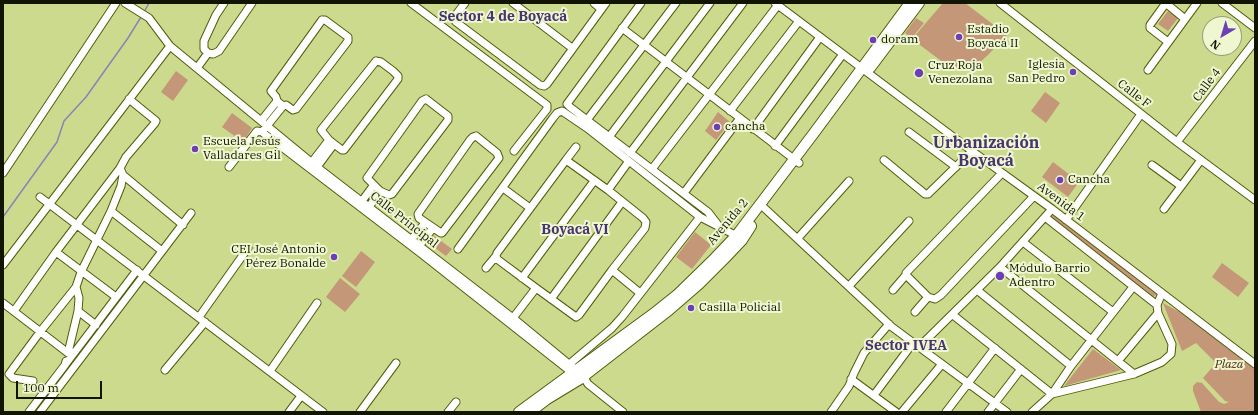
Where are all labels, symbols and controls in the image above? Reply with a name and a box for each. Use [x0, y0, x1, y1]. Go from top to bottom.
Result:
district label: Sector 4 de Boyacá [439, 9, 567, 25]
north arrow [1202, 16, 1242, 56]
place label: Estadio Boyacá II [967, 23, 1018, 51]
marker: Estadio Boyacá II [954, 32, 964, 42]
place label: doram [881, 33, 918, 47]
marker: doram [868, 35, 878, 45]
text: N [1207, 36, 1223, 53]
place label: Iglesia San Pedro [1008, 58, 1065, 86]
place label: Cruz Roja Venezolana [928, 59, 993, 87]
street label: Calle 4 [1190, 66, 1224, 104]
marker: Cruz Roja Venezolana [913, 67, 925, 79]
marker: Iglesia San Pedro [1068, 67, 1078, 77]
street label: Calle F [1115, 77, 1153, 111]
place label: cancha [725, 120, 766, 134]
marker: cancha [712, 122, 722, 132]
district label: Urbanización Boyacá [933, 133, 1039, 171]
place label: Escuela Jesús Valladares Gil [203, 135, 281, 163]
marker: Escuela Jesús Valladares Gil [190, 144, 200, 154]
place label: Cancha [1068, 173, 1110, 187]
marker: Cancha [1055, 175, 1065, 185]
street label: Avenida 1 [1034, 179, 1088, 225]
street label: Calle Principal [367, 189, 441, 251]
street label: Avenida 2 [705, 196, 751, 248]
district label: Boyacá VI [541, 222, 609, 238]
place label: CEI José Antonio Pérez Bonalde [231, 243, 326, 271]
marker: CEI José Antonio Pérez Bonalde [329, 252, 339, 262]
place label: Módulo Barrio Adentro [1009, 262, 1090, 290]
marker: Módulo Barrio Adentro [994, 270, 1006, 282]
place label: Casilla Policial [699, 301, 781, 315]
marker: Casilla Policial [686, 303, 696, 313]
district label: Sector IVEA [865, 338, 947, 354]
park label: Plaza [1215, 358, 1243, 372]
scale bar [18, 373, 104, 399]
text: 100 m [23, 380, 59, 395]

